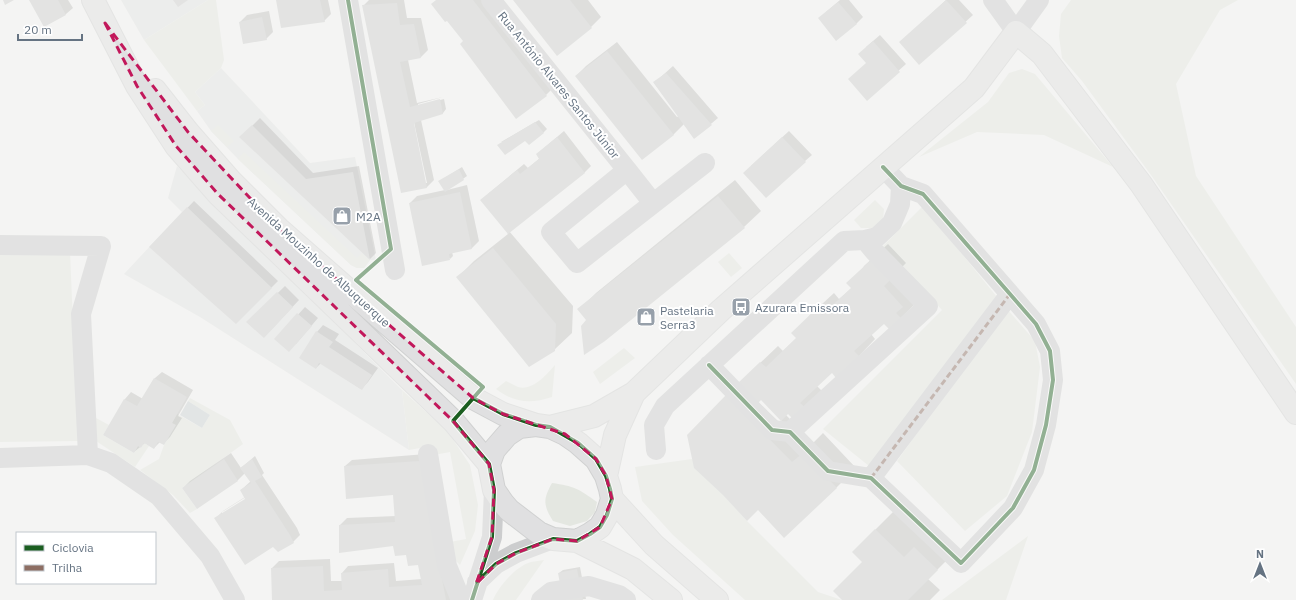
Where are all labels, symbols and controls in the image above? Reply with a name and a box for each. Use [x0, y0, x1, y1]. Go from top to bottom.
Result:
street label: Rua António Alvares Santos Júnior [495, 8, 623, 162]
scale bar [18, 16, 82, 42]
text: 20 m [24, 22, 52, 37]
street label: Avenida Mouzinho de Albuquerque [244, 194, 394, 330]
shop icon: M2A [331, 205, 353, 227]
place label: M2A [356, 209, 381, 224]
bus stop icon: Azurara Emissora [730, 296, 752, 318]
place label: Azurara Emissora [755, 300, 850, 315]
place label: Pastelaria Serra3 [660, 303, 714, 332]
shop icon: Pastelaria Serra3 [635, 306, 657, 328]
legend [16, 532, 156, 584]
text: Ciclovia [52, 540, 94, 555]
north arrow [1240, 544, 1280, 584]
text: N [1256, 547, 1264, 561]
text: Trilha [52, 560, 83, 575]

